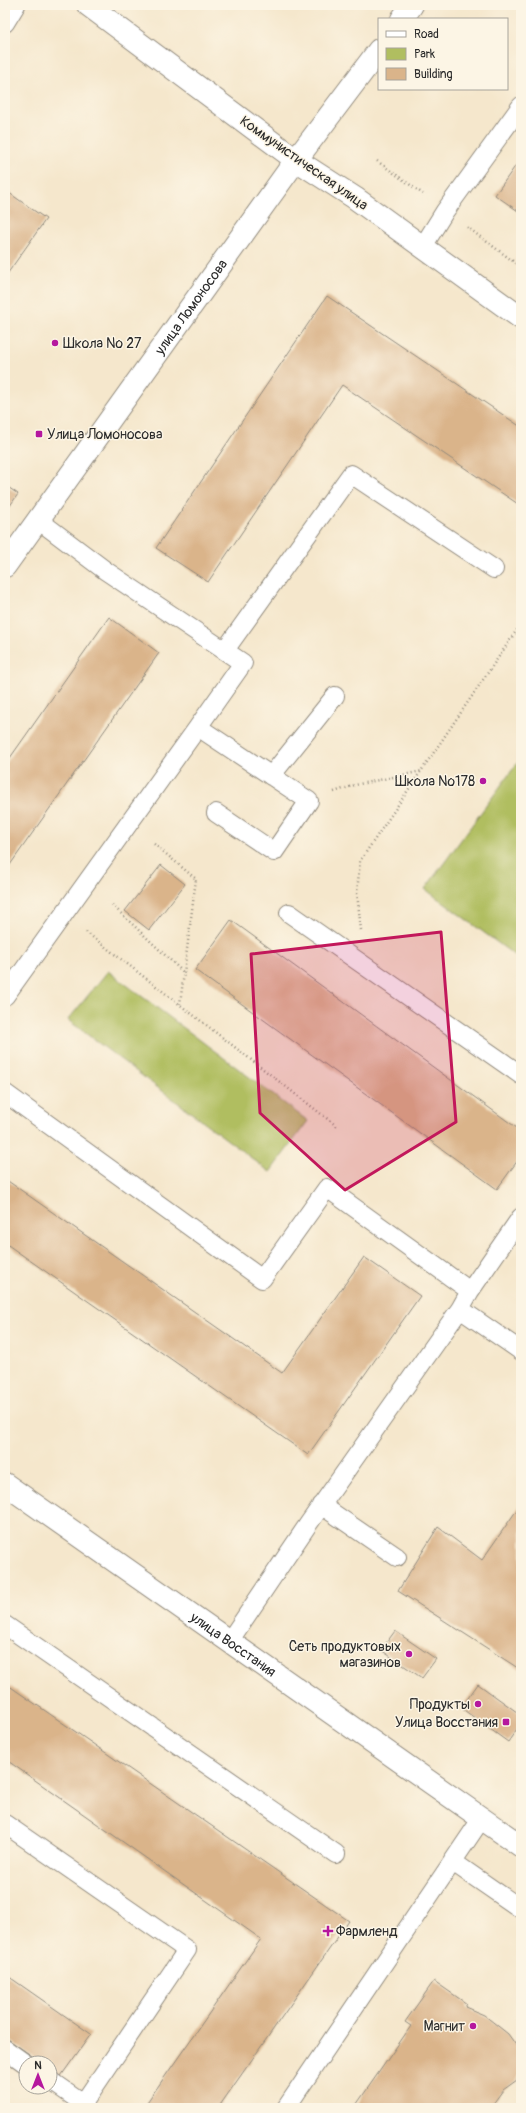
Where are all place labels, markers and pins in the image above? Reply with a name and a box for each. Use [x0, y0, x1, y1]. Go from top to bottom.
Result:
place label: Школа № 27 [63, 335, 142, 352]
marker: Школа № 27 [50, 338, 60, 348]
place label: Улица Ломоносова [47, 426, 163, 443]
marker: Улица Ломоносова [34, 429, 44, 439]
place label: Школа №178 [395, 773, 475, 790]
marker: Школа №178 [478, 776, 488, 786]
place label: Сеть продуктовых магазинов [289, 1638, 401, 1671]
marker: Сеть продуктовых магазинов [404, 1649, 414, 1659]
place label: Продукты [410, 1696, 470, 1713]
marker: Продукты [473, 1699, 483, 1709]
place label: Улица Восстания [395, 1714, 498, 1731]
marker: Улица Восстания [501, 1717, 511, 1727]
place label: Фармленд [336, 1923, 398, 1940]
marker: Фармленд [323, 1926, 333, 1936]
place label: Магнит [423, 2018, 465, 2035]
marker: Магнит [468, 2021, 478, 2031]

